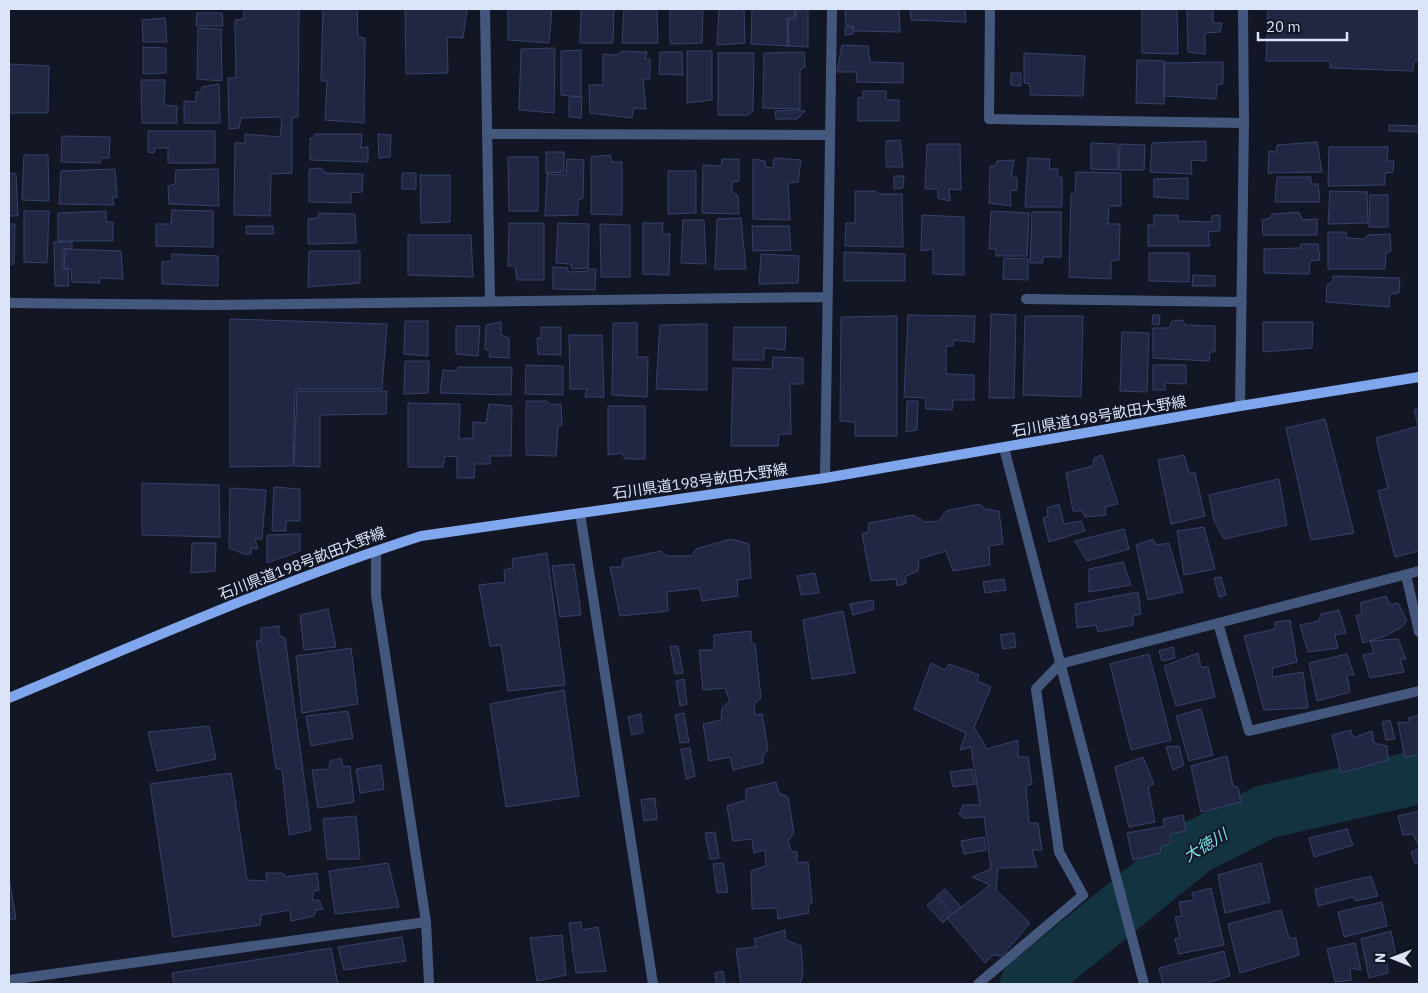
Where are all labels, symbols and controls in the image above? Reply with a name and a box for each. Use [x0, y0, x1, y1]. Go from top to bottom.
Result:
scale bar [1258, 10, 1347, 42]
text: 20 m [1266, 17, 1301, 36]
street label: 石川県道198号畝田大野線 [1010, 391, 1188, 441]
street label: 石川県道198号畝田大野線 [611, 459, 789, 503]
street label: 石川県道198号畝田大野線 [216, 522, 388, 604]
water label: 大徳川 [1179, 823, 1232, 866]
north arrow [1368, 933, 1418, 983]
text: N [1371, 953, 1389, 963]

